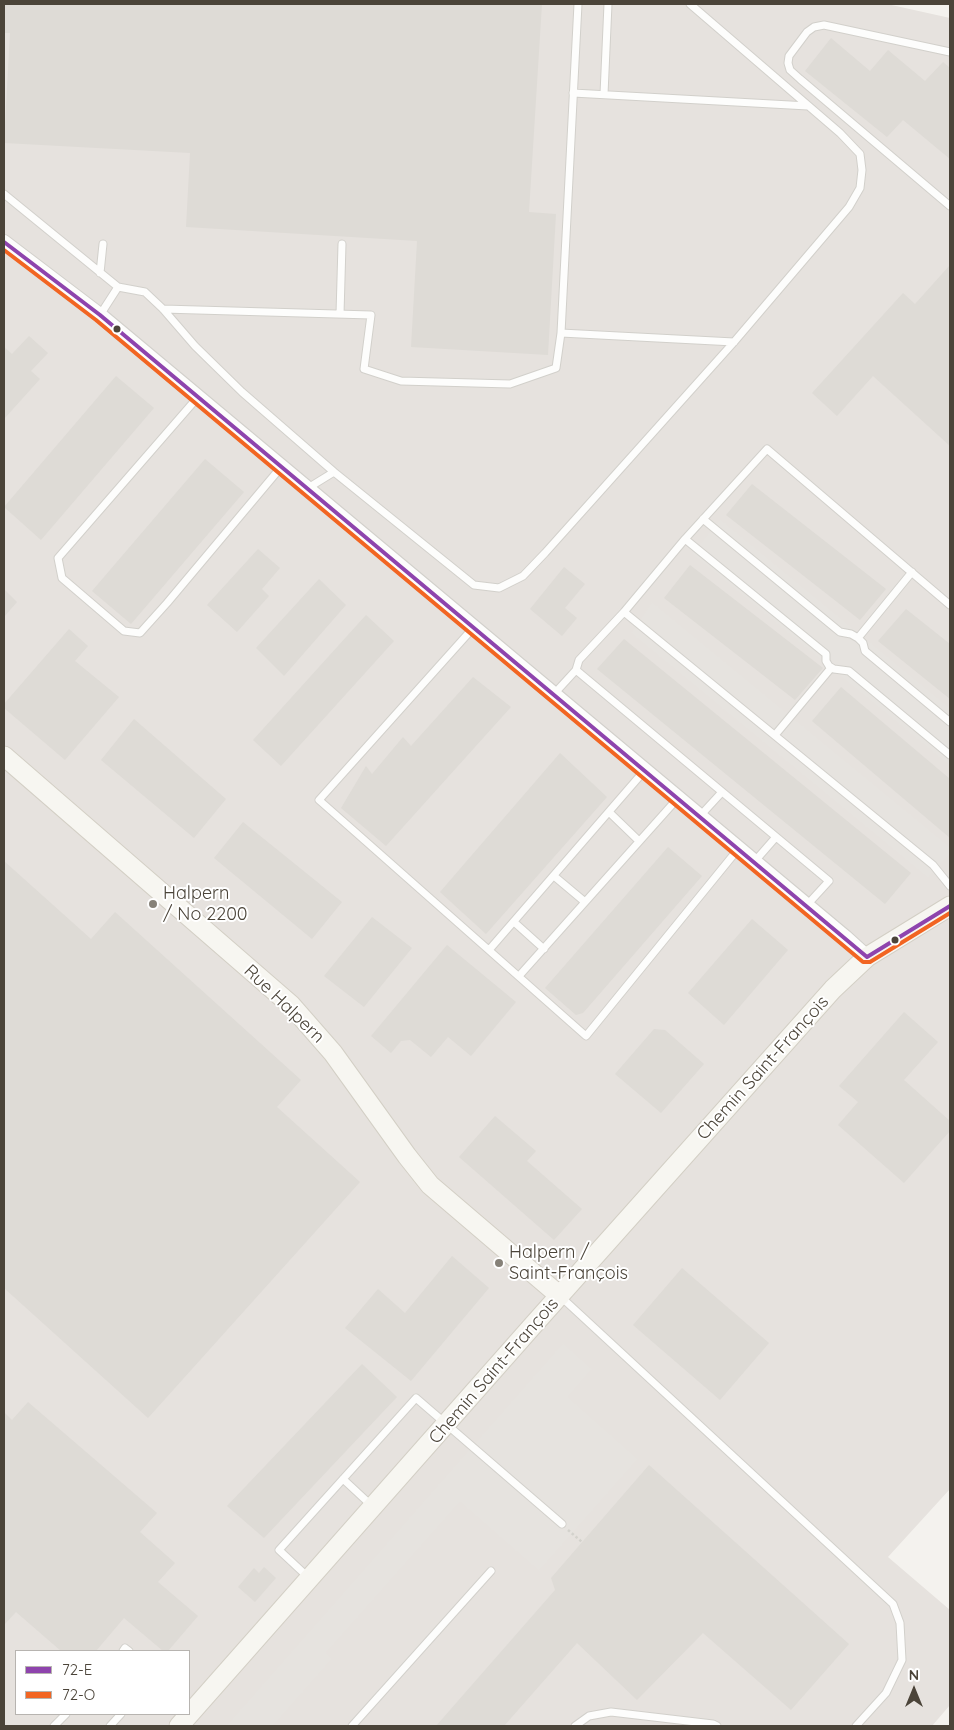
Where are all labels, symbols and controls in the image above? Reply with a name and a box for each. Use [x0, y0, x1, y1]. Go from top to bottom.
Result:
unlabelled marker [112, 324, 122, 334]
place label: Halpern / No 2200 [163, 883, 248, 926]
marker: Halpern / No 2200 [147, 898, 159, 910]
unlabelled marker [890, 935, 900, 945]
street label: Rue Halpern [239, 960, 329, 1048]
street label: Chemin Saint-François [693, 991, 833, 1145]
place label: Halpern / Saint-François [509, 1242, 628, 1284]
marker: Halpern / Saint-François [493, 1257, 505, 1269]
street label: Chemin Saint-François [425, 1293, 563, 1449]
legend [15, 1650, 190, 1715]
text: 72-E [62, 1660, 92, 1679]
north arrow [889, 1665, 939, 1715]
text: N [909, 1666, 919, 1684]
text: 72-O [62, 1685, 95, 1704]

